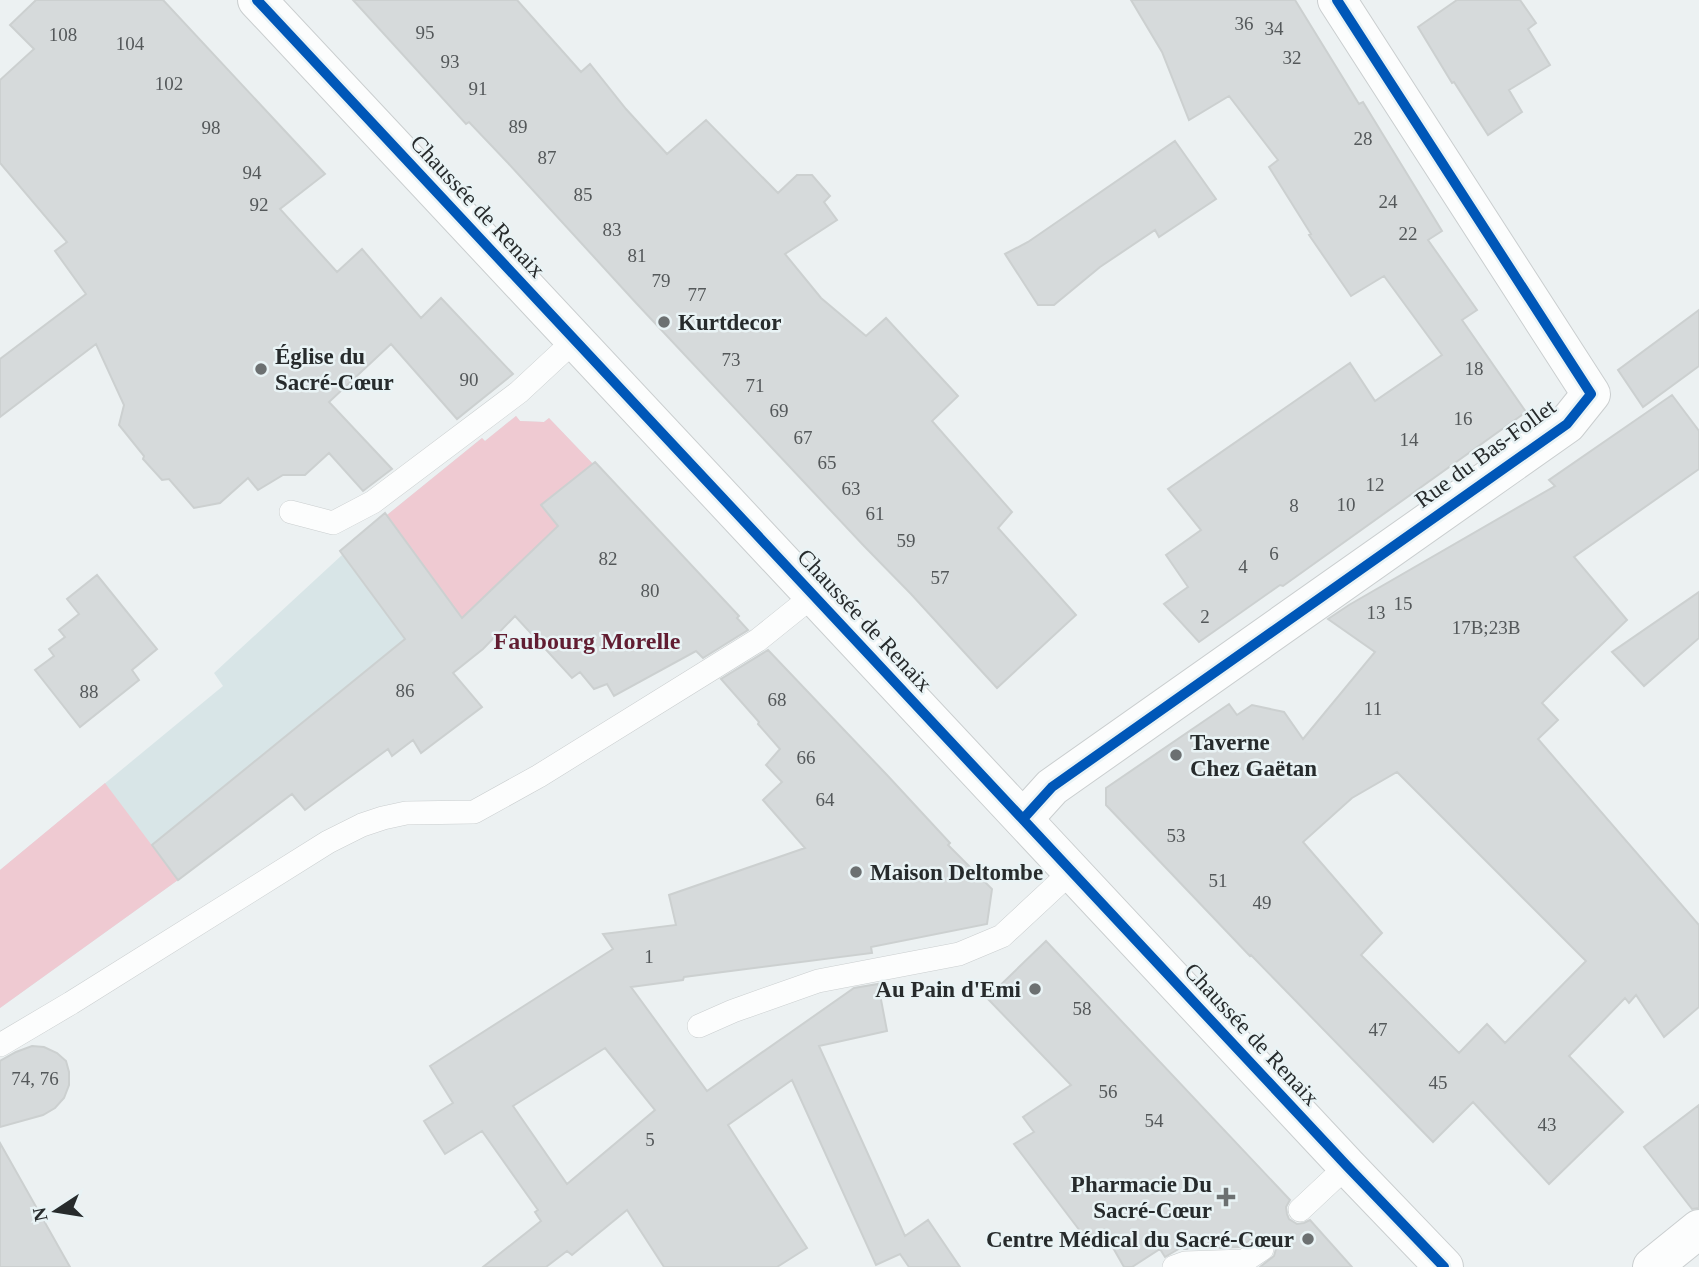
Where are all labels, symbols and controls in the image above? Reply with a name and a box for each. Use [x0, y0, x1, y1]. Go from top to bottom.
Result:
house number: 36 [1235, 13, 1254, 34]
house number: 34 [1265, 18, 1284, 39]
house number: 95 [416, 22, 435, 43]
house number: 108 [49, 24, 77, 45]
house number: 104 [116, 33, 145, 54]
house number: 32 [1283, 47, 1302, 68]
house number: 93 [441, 51, 460, 72]
house number: 102 [155, 73, 183, 94]
house number: 91 [469, 78, 488, 99]
house number: 89 [509, 116, 528, 137]
house number: 98 [202, 117, 221, 138]
house number: 28 [1354, 128, 1373, 149]
street label: Chaussée de Renaix [405, 130, 550, 283]
house number: 87 [538, 147, 557, 168]
house number: 94 [243, 162, 262, 183]
house number: 85 [574, 184, 593, 205]
house number: 24 [1379, 191, 1398, 212]
house number: 92 [250, 194, 269, 215]
house number: 83 [603, 219, 622, 240]
house number: 22 [1399, 223, 1418, 244]
house number: 81 [628, 245, 647, 266]
house number: 79 [652, 270, 671, 291]
house number: 77 [688, 284, 707, 305]
place label: Kurtdecor [678, 310, 781, 335]
marker: Kurtdecor [656, 314, 672, 330]
place label: Église du Sacré-Cœur [275, 344, 394, 395]
house number: 73 [722, 349, 741, 370]
house number: 18 [1465, 358, 1484, 379]
marker: Église du Sacré-Cœur [253, 361, 269, 377]
house number: 90 [460, 369, 479, 390]
house number: 71 [746, 375, 765, 396]
street label: Rue du Bas-Follet [1410, 394, 1561, 513]
house number: 69 [770, 400, 789, 421]
house number: 16 [1454, 408, 1473, 429]
house number: 67 [794, 427, 813, 448]
house number: 14 [1400, 429, 1419, 450]
house number: 65 [818, 452, 837, 473]
house number: 12 [1366, 474, 1385, 495]
house number: 63 [842, 478, 861, 499]
house number: 10 [1337, 494, 1356, 515]
house number: 8 [1289, 495, 1299, 516]
house number: 61 [866, 503, 885, 524]
house number: 59 [897, 530, 916, 551]
house number: 6 [1269, 543, 1279, 564]
street label: Chaussée de Renaix [792, 544, 937, 697]
house number: 82 [599, 548, 618, 569]
house number: 4 [1238, 556, 1248, 577]
house number: 57 [931, 567, 950, 588]
house number: 80 [641, 580, 660, 601]
house number: 15 [1394, 593, 1413, 614]
house number: 13 [1367, 602, 1386, 623]
house number: 2 [1200, 606, 1210, 627]
house number: 17B;23B [1452, 617, 1520, 638]
district label: Faubourg Morelle [494, 628, 681, 654]
house number: 86 [396, 680, 415, 701]
house number: 88 [80, 681, 99, 702]
house number: 68 [768, 689, 787, 710]
house number: 11 [1364, 698, 1382, 719]
place label: Taverne Chez Gaëtan [1190, 730, 1317, 781]
house number: 66 [797, 747, 816, 768]
marker: Taverne Chez Gaëtan [1168, 747, 1184, 763]
house number: 64 [816, 789, 835, 810]
house number: 53 [1167, 825, 1186, 846]
place label: Maison Deltombe [870, 860, 1043, 885]
marker: Maison Deltombe [848, 864, 864, 880]
house number: 51 [1209, 870, 1228, 891]
house number: 49 [1253, 892, 1272, 913]
house number: 1 [644, 946, 654, 967]
street label: Chaussée de Renaix [1179, 958, 1324, 1111]
place label: Au Pain d'Emi [875, 977, 1022, 1002]
marker: Au Pain d'Emi [1027, 981, 1043, 997]
house number: 58 [1073, 998, 1092, 1019]
house number: 47 [1369, 1019, 1388, 1040]
house number: 74, 76 [11, 1068, 59, 1089]
house number: 45 [1429, 1072, 1448, 1093]
house number: 56 [1099, 1081, 1118, 1102]
house number: 54 [1145, 1110, 1164, 1131]
house number: 43 [1538, 1114, 1557, 1135]
house number: 5 [645, 1129, 655, 1150]
place label: Pharmacie Du Sacré-Cœur [1071, 1172, 1212, 1223]
north arrow [21, 1176, 91, 1246]
marker: Pharmacie Du Sacré-Cœur [1218, 1189, 1234, 1205]
text: N [28, 1205, 52, 1223]
place label: Centre Médical du Sacré-Cœur [986, 1227, 1294, 1252]
marker: Centre Médical du Sacré-Cœur [1300, 1231, 1316, 1247]

